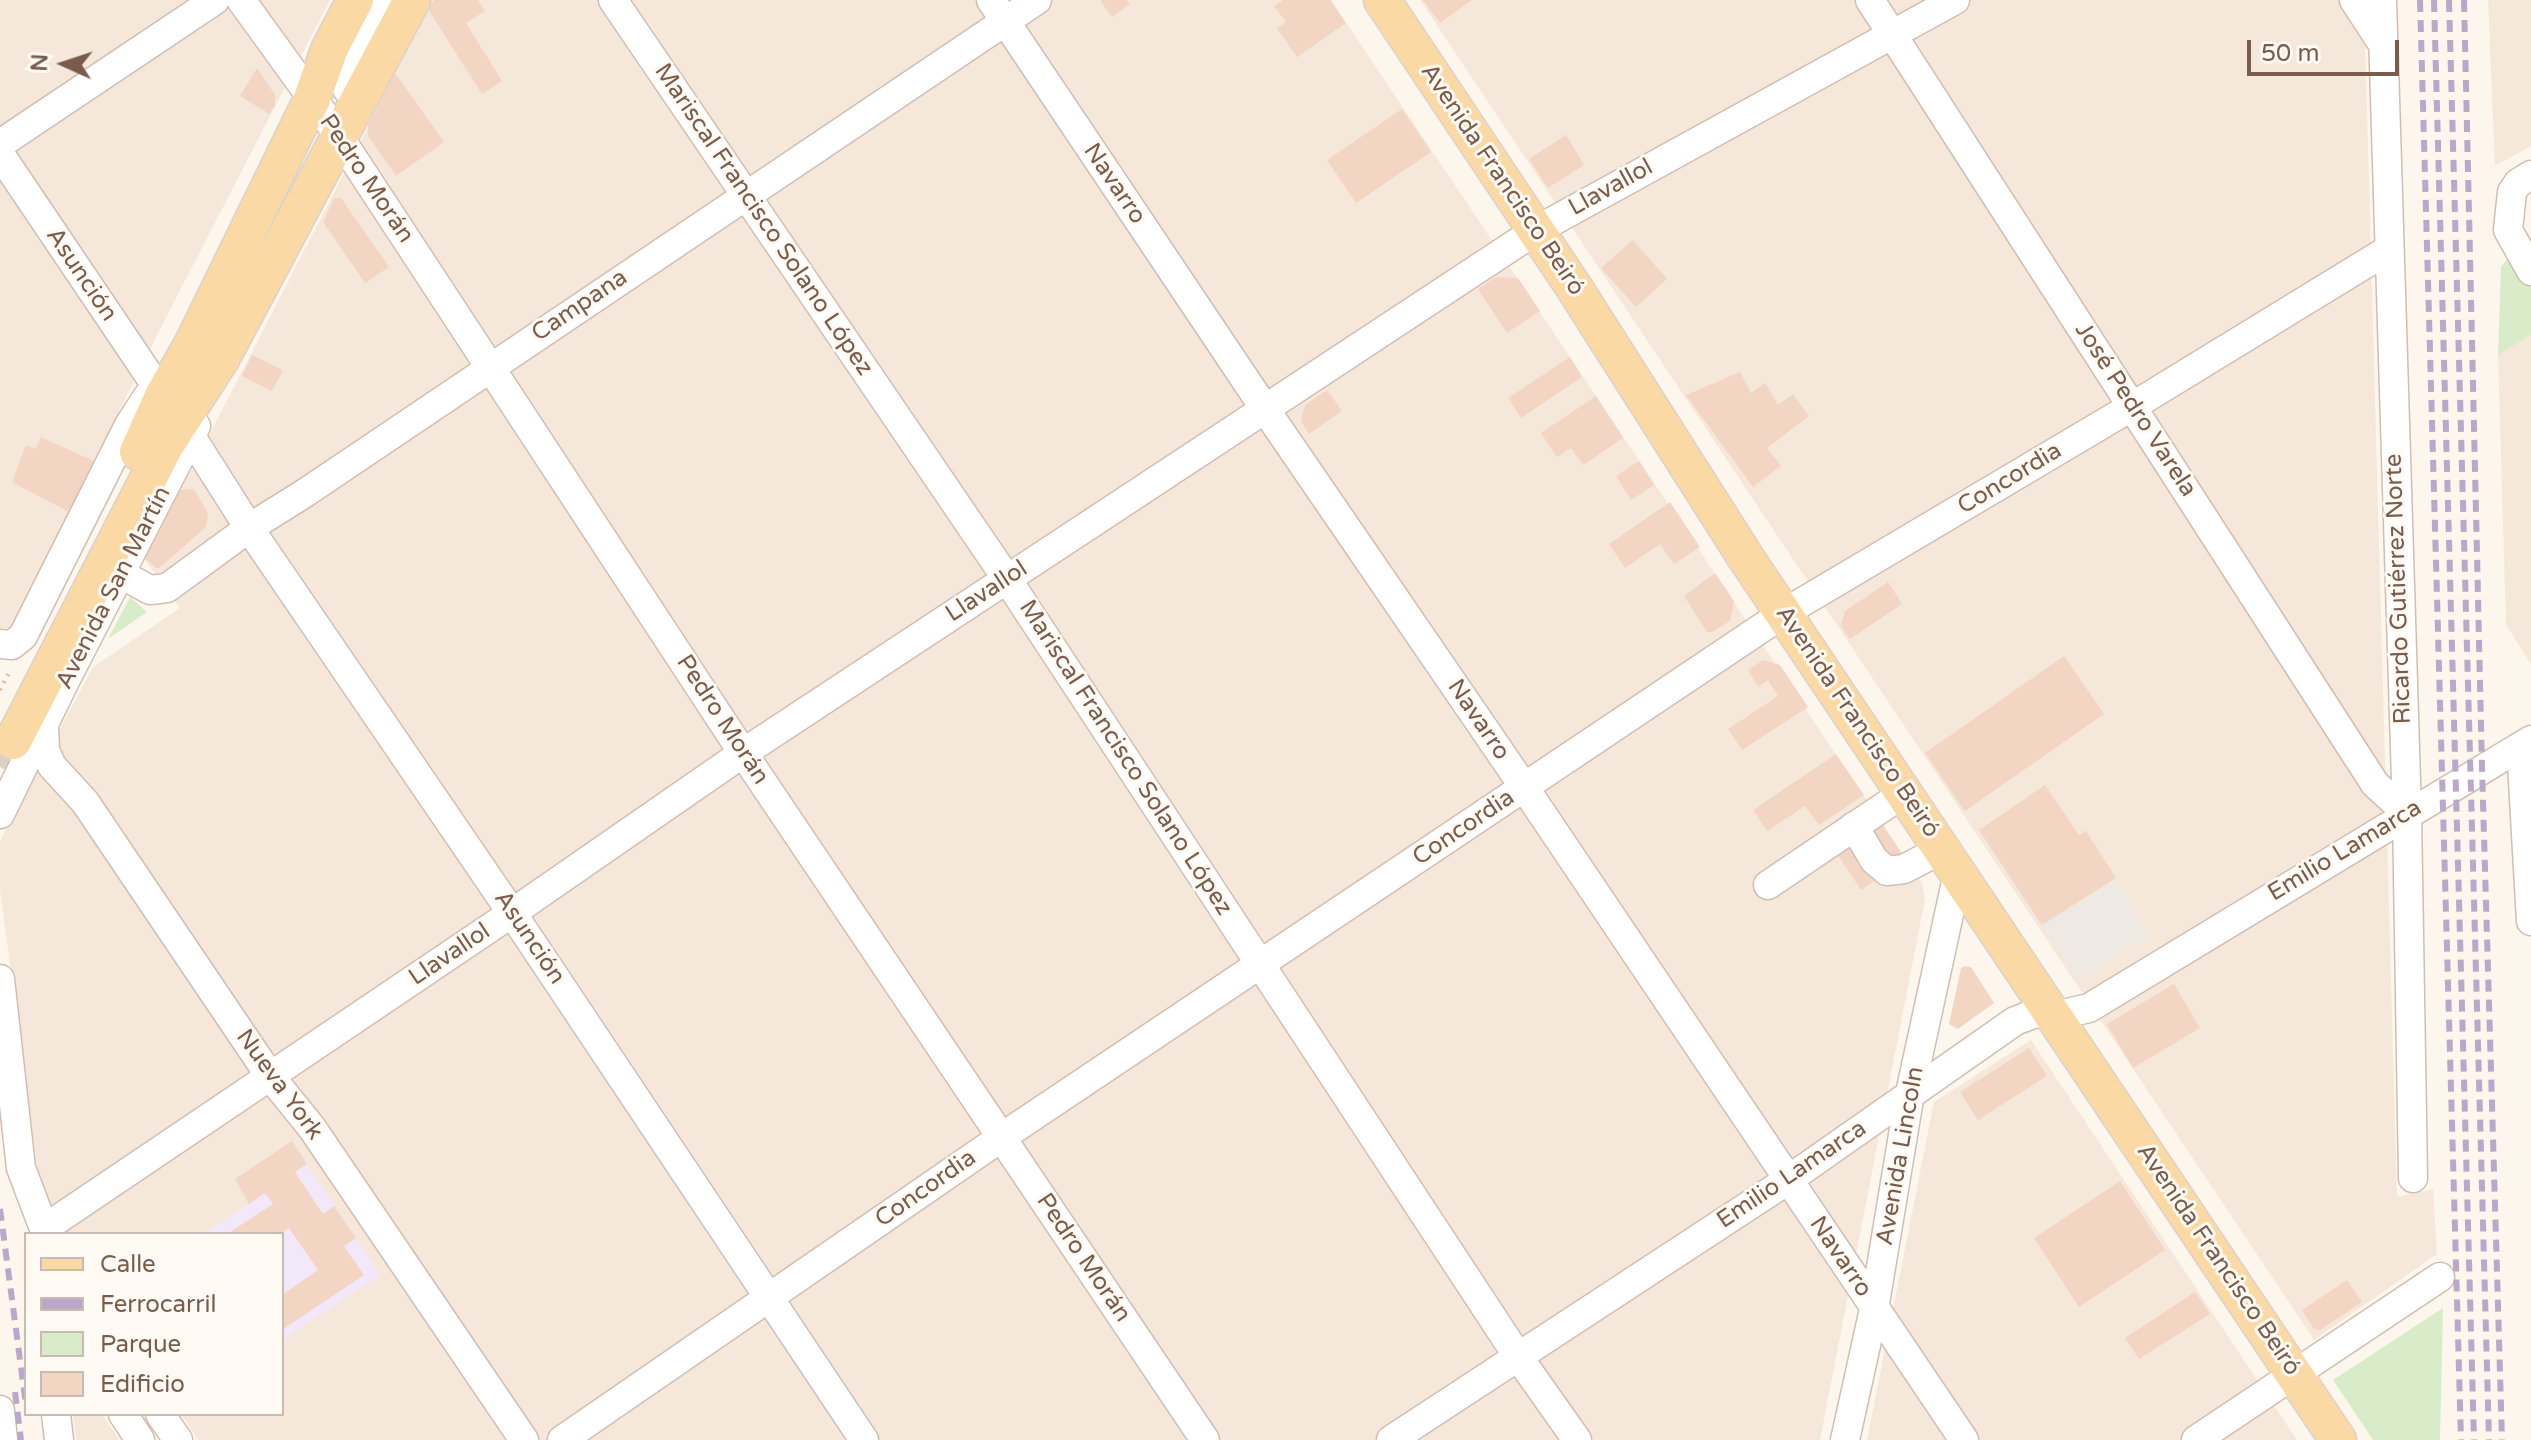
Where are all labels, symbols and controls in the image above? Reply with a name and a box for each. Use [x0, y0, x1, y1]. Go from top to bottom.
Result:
north arrow [24, 24, 104, 104]
scale bar [2251, 24, 2403, 74]
text: 50 m [2261, 39, 2319, 68]
text: N [27, 53, 53, 72]
street label: Mariscal Francisco Solano López [648, 58, 878, 382]
street label: Avenida Francisco Beiró [1414, 59, 1590, 301]
street label: Pedro Morán [312, 109, 420, 249]
street label: Navarro [1077, 138, 1151, 230]
street label: Llavallol [1564, 153, 1658, 223]
street label: Asunción [39, 223, 123, 327]
street label: Campana [527, 264, 633, 348]
street label: José Pedro Varela [2068, 317, 2202, 503]
street label: Concordia [1953, 437, 2067, 521]
street label: Ricardo Gutiérrez Norte [2380, 453, 2418, 725]
street label: Avenida San Martín [50, 482, 178, 694]
street label: Llavallol [941, 555, 1033, 629]
street label: Mariscal Francisco Solano López [1012, 595, 1238, 921]
street label: Avenida Francisco Beiró [1769, 601, 1945, 843]
street label: Pedro Morán [669, 650, 775, 790]
street label: Navarro [1441, 674, 1515, 766]
street label: Concordia [1408, 784, 1520, 872]
street label: Emilio Lamarca [2263, 794, 2427, 908]
street label: Asunción [487, 886, 571, 990]
street label: Llavallol [404, 917, 496, 993]
street label: Nueva York [229, 1024, 329, 1146]
street label: Avenida Lincoln [1871, 1064, 1931, 1248]
street label: Emilio Lamarca [1712, 1114, 1872, 1236]
street label: Avenida Francisco Beiró [2130, 1139, 2306, 1381]
street label: Concordia [870, 1144, 982, 1234]
street label: Pedro Morán [1029, 1188, 1137, 1328]
street label: Navarro [1803, 1211, 1877, 1303]
legend [24, 1232, 284, 1416]
text: Calle [100, 1250, 156, 1279]
text: Ferrocarril [100, 1290, 216, 1319]
text: Parque [100, 1330, 181, 1359]
text: Edificio [100, 1370, 185, 1399]

